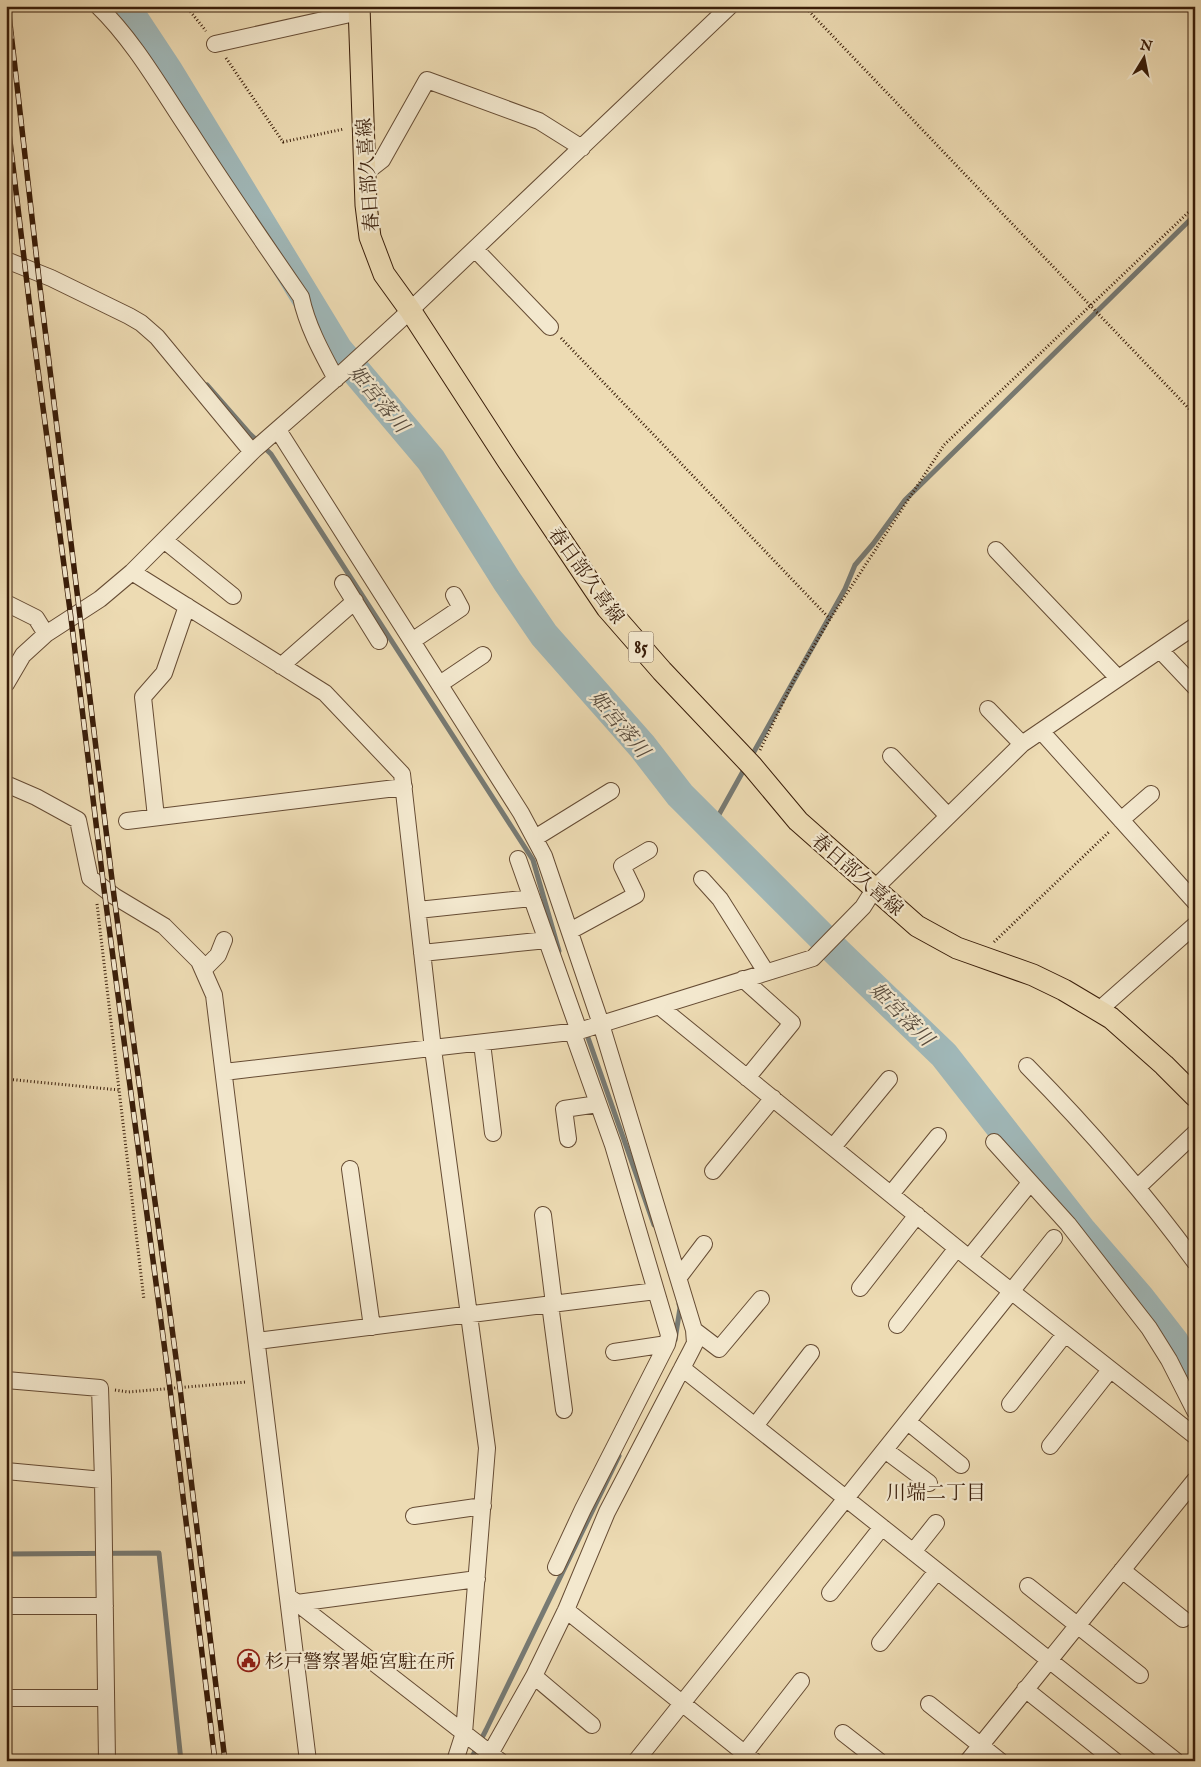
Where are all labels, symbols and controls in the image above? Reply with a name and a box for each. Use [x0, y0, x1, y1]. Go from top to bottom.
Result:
north arrow [1118, 32, 1168, 82]
text: N [1138, 36, 1154, 56]
street label: 春日部久喜線 [353, 117, 385, 233]
water label: 姫宮落川 [343, 361, 414, 440]
street label: 春日部久喜線 [542, 523, 629, 629]
road number: 85 [628, 632, 654, 662]
water label: 姫宮落川 [584, 686, 655, 765]
street label: 春日部久喜線 [806, 829, 908, 922]
water label: 姫宮落川 [864, 978, 939, 1054]
district label: 川端二丁目 [886, 1481, 986, 1506]
public building icon: 杉戸警察署姫宮駐在所 [237, 1649, 261, 1673]
place label: 杉戸警察署姫宮駐在所 [265, 1651, 455, 1675]

